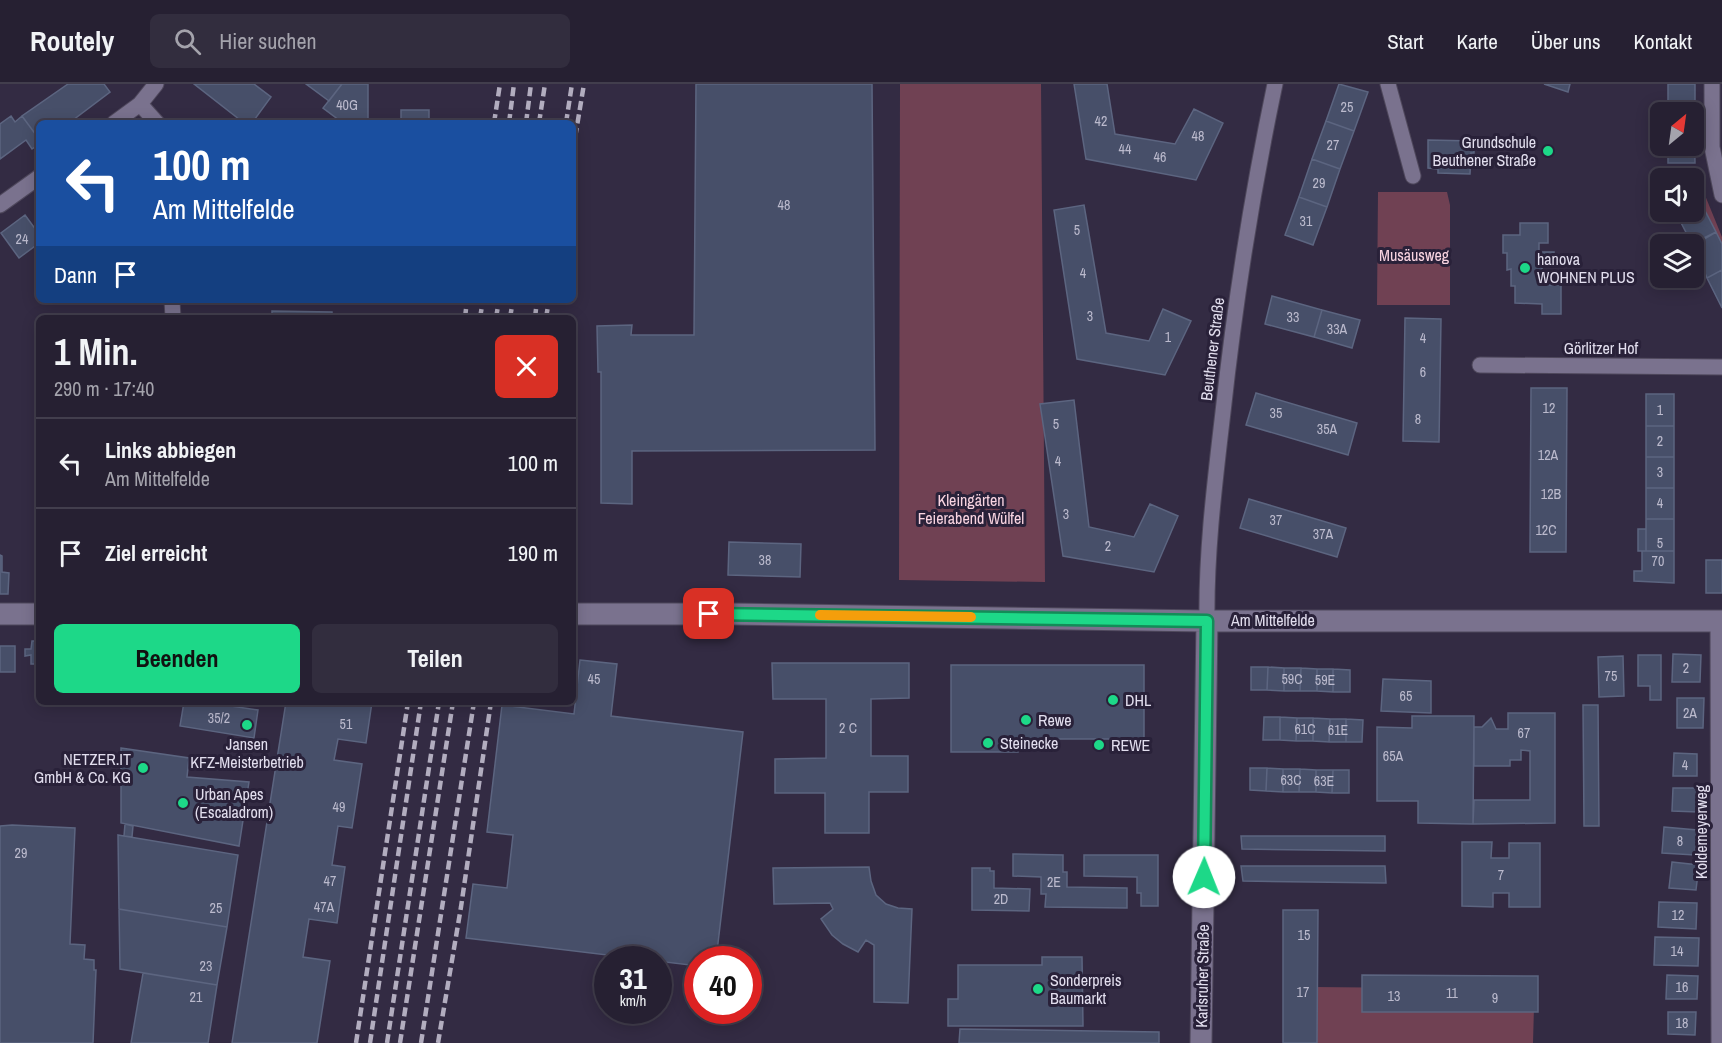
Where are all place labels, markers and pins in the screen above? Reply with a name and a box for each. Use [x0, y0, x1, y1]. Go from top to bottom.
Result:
place label: Grundschule Beuthener Straße [1432, 131, 1536, 171]
marker: Grundschule Beuthener Straße [1541, 144, 1555, 158]
place label: hanova WOHNEN PLUS [1537, 248, 1635, 288]
marker: hanova WOHNEN PLUS [1518, 261, 1532, 275]
pin [683, 588, 734, 639]
place label: DHL [1125, 689, 1152, 711]
marker: DHL [1106, 693, 1120, 707]
place label: Rewe [1038, 709, 1072, 731]
marker: Rewe [1019, 713, 1033, 727]
marker: Jansen KFZ-Meisterbetrieb [240, 718, 254, 732]
place label: Steinecke [1000, 732, 1058, 754]
place label: Jansen KFZ-Meisterbetrieb [190, 733, 304, 773]
place label: REWE [1111, 734, 1150, 756]
marker: Steinecke [981, 736, 995, 750]
marker: REWE [1092, 738, 1106, 752]
place label: NETZER.IT GmbH & Co. KG [34, 748, 131, 788]
marker: NETZER.IT GmbH & Co. KG [136, 761, 150, 775]
place label: Urban Apes (Escaladrom) [195, 783, 273, 823]
marker: Urban Apes (Escaladrom) [176, 796, 190, 810]
place label: Sonderpreis Baumarkt [1050, 969, 1121, 1009]
marker: Sonderpreis Baumarkt [1031, 982, 1045, 996]

